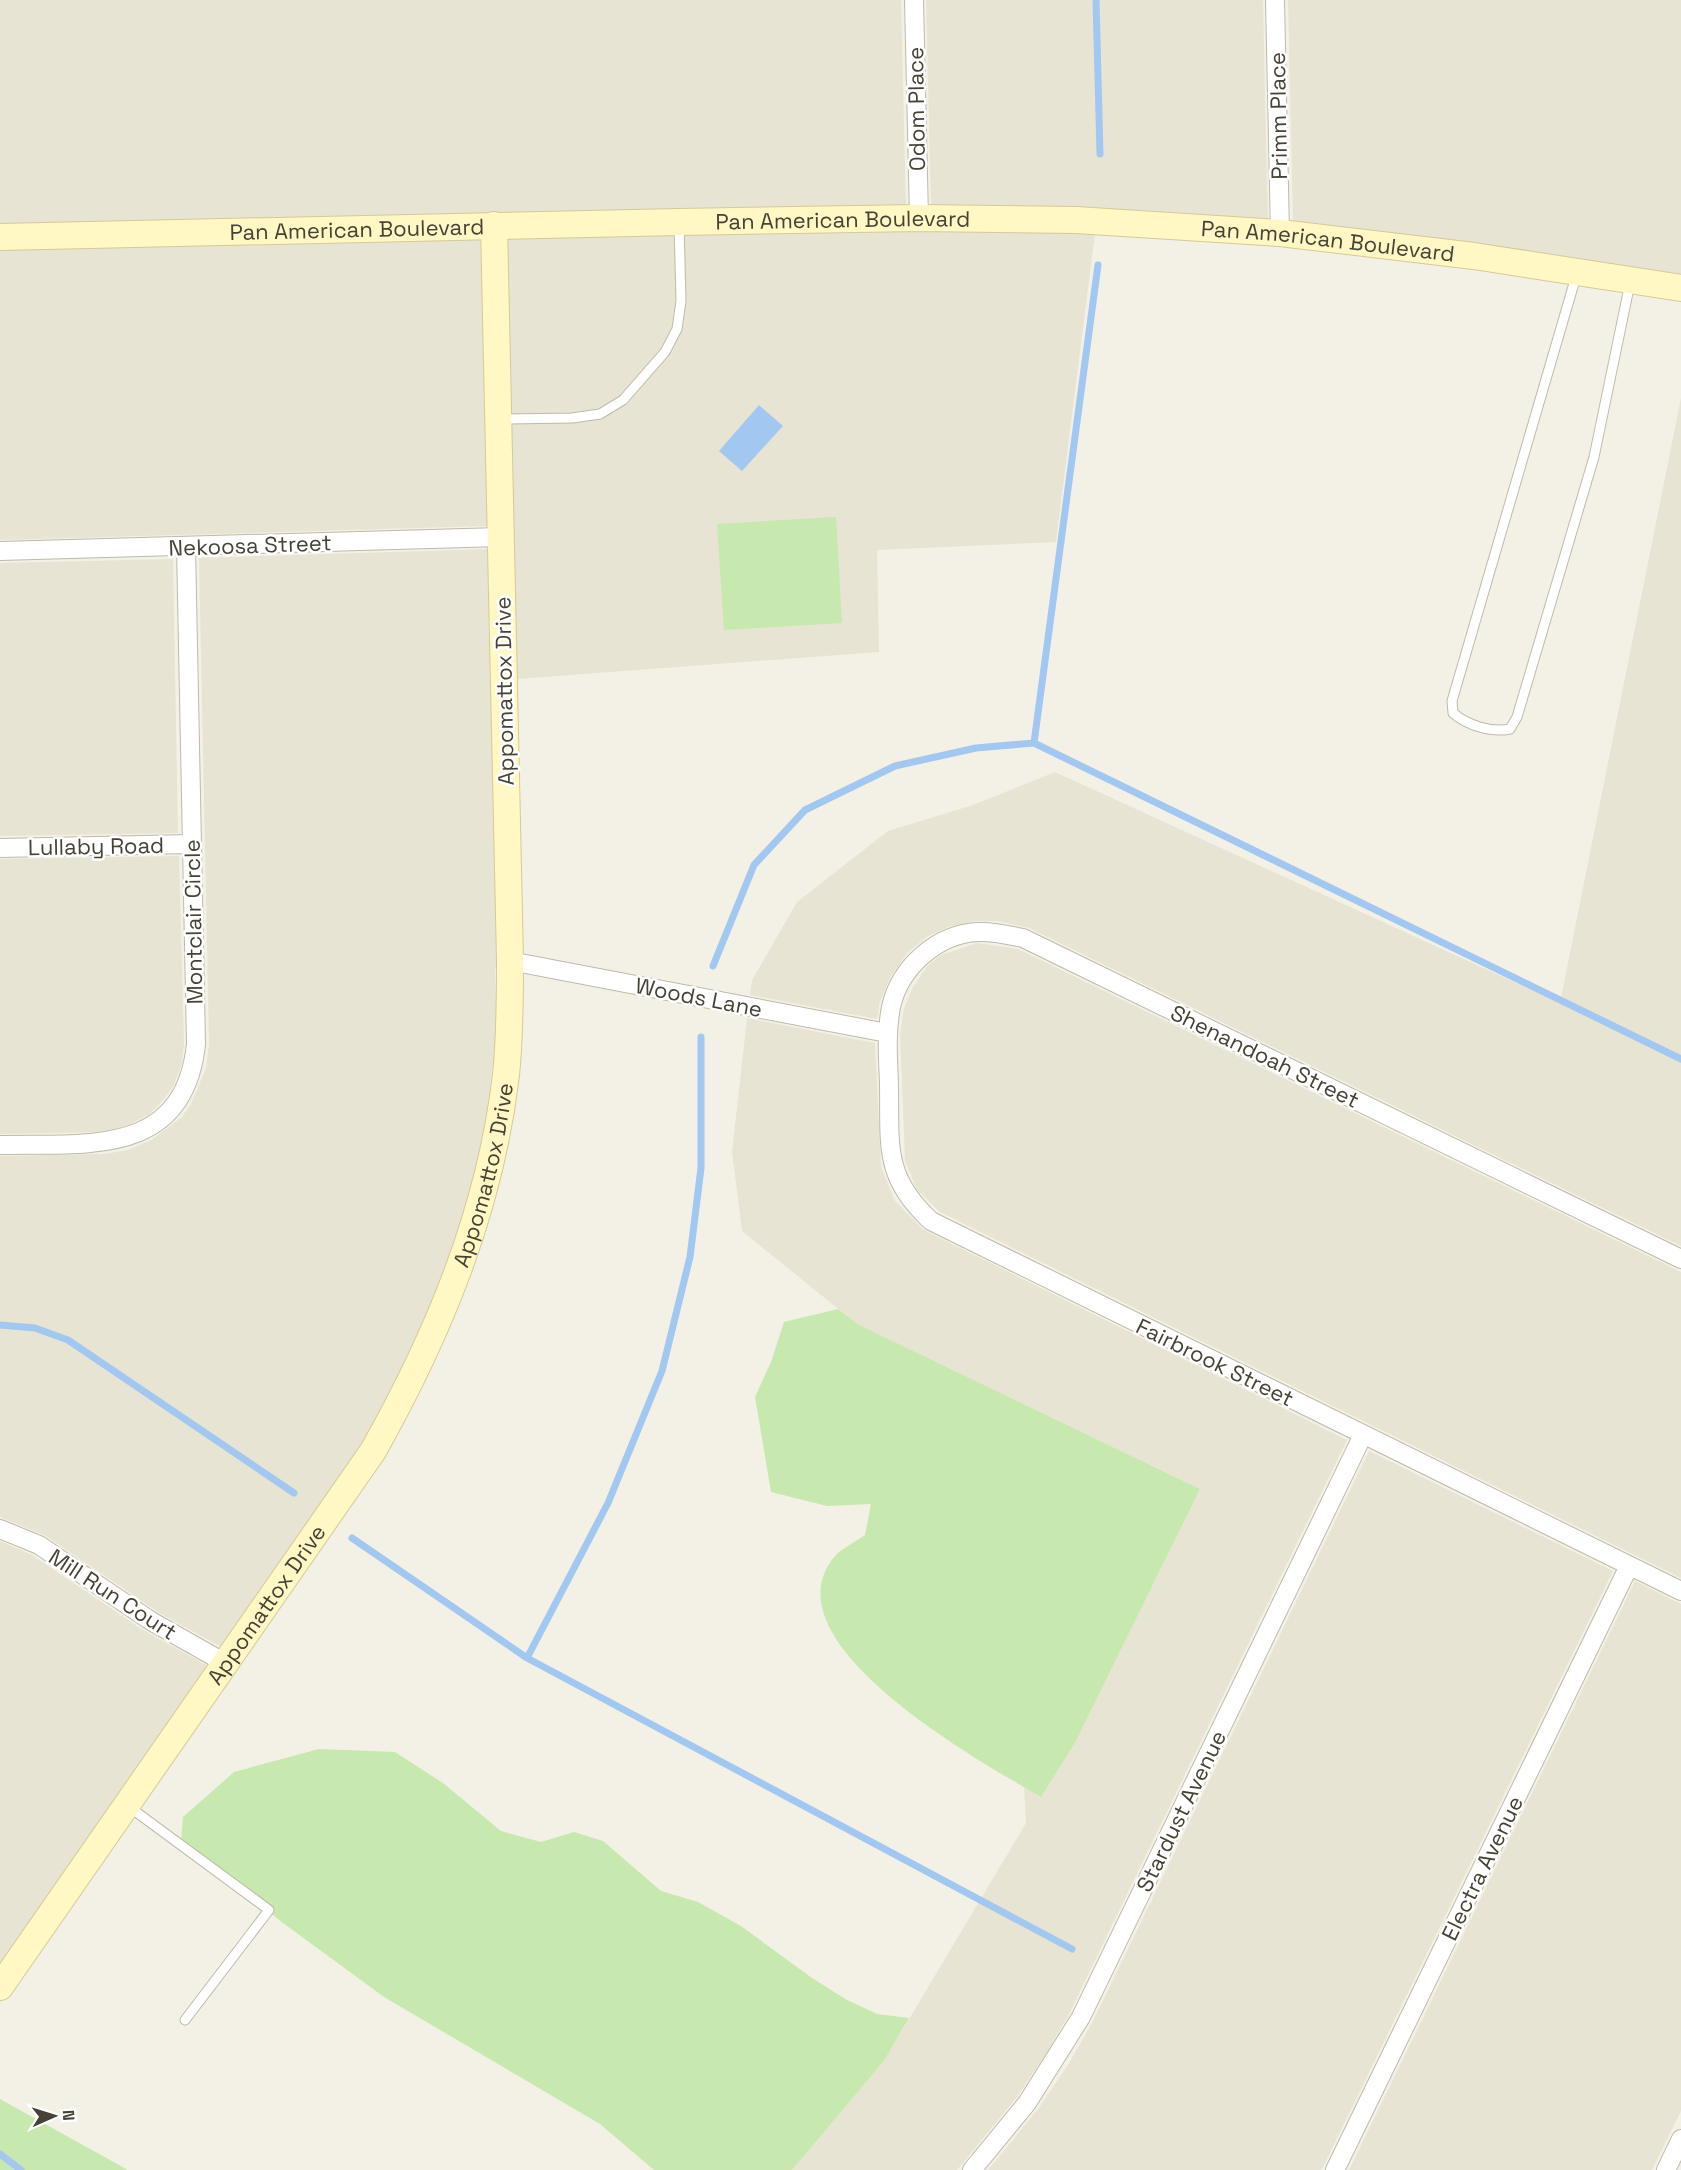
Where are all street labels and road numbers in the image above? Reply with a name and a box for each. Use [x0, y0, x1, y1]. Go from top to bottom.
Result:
street label: Odom Place [901, 47, 931, 171]
street label: Primm Place [1263, 52, 1293, 180]
street label: Pan American Boulevard [715, 204, 970, 235]
street label: Pan American Boulevard [229, 212, 485, 246]
street label: Pan American Boulevard [1200, 214, 1456, 268]
street label: Nekoosa Street [168, 528, 332, 562]
street label: Appomattox Drive [488, 596, 520, 786]
street label: Lullaby Road [28, 831, 164, 861]
street label: Montclair Circle [178, 839, 208, 1005]
street label: Woods Lane [633, 971, 765, 1023]
street label: Shenandoah Street [1166, 998, 1364, 1114]
street label: Appomattox Drive [446, 1081, 519, 1271]
street label: Fairbrook Street [1132, 1312, 1298, 1412]
street label: Appomattox Drive [201, 1519, 332, 1690]
street label: Mill Run Court [44, 1542, 182, 1646]
street label: Stardust Avenue [1130, 1726, 1232, 1896]
street label: Electra Avenue [1435, 1791, 1529, 1945]

